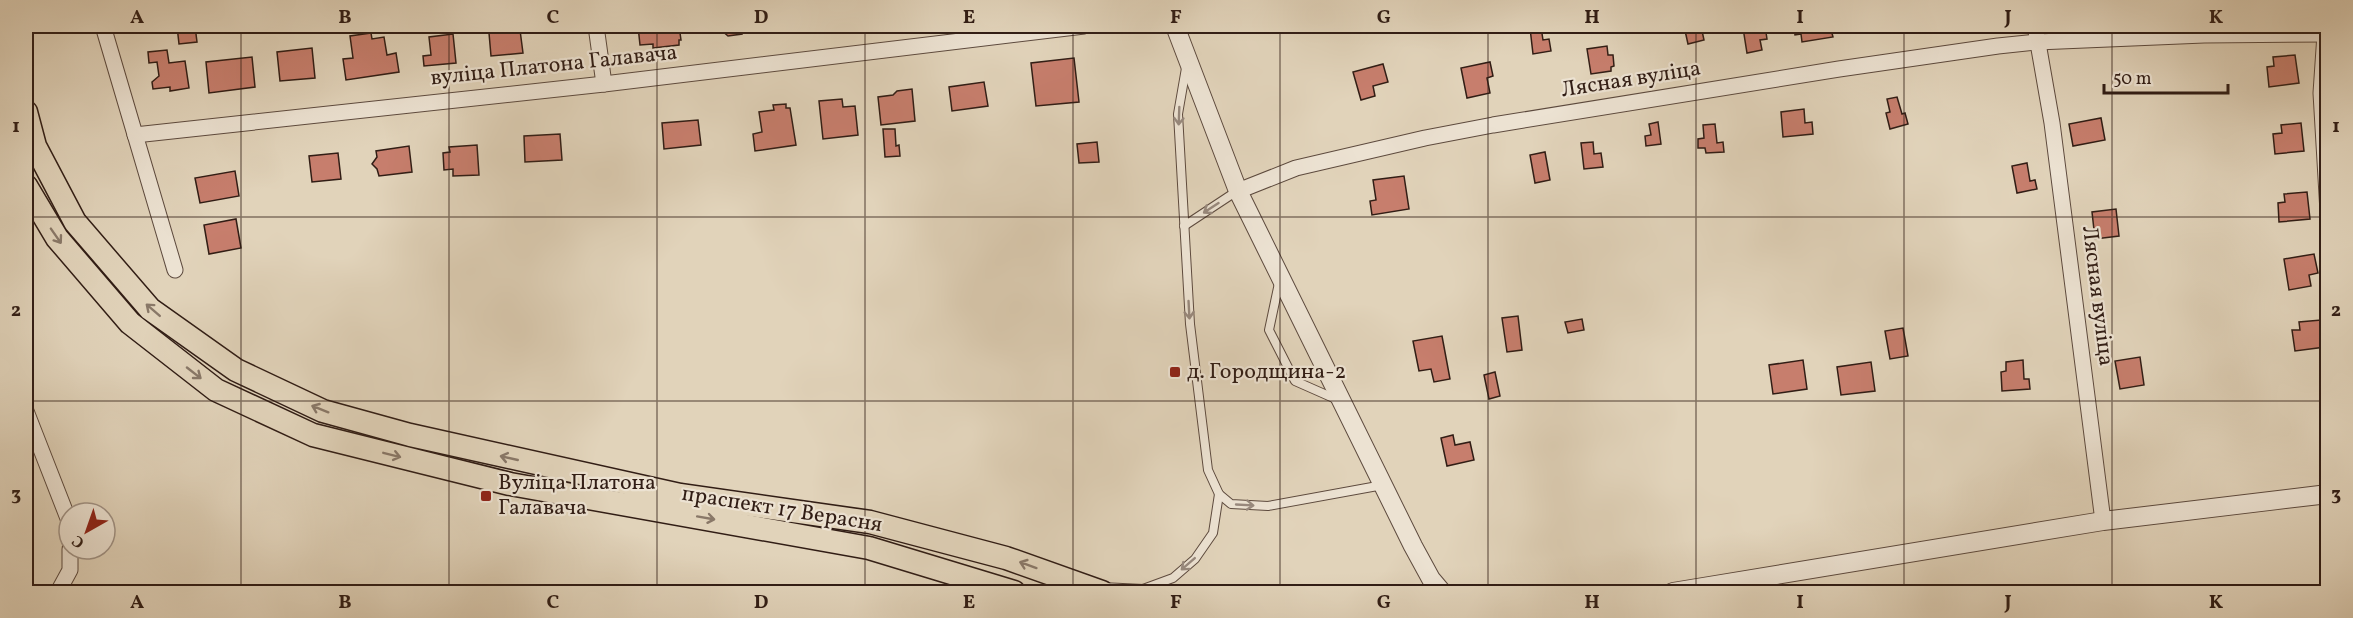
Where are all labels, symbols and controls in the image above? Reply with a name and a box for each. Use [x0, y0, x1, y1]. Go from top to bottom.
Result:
text: A [130, 4, 144, 32]
text: B [338, 4, 352, 32]
text: C [547, 4, 560, 32]
text: D [754, 4, 768, 32]
text: E [963, 4, 975, 32]
text: F [1170, 4, 1182, 32]
text: G [1377, 4, 1391, 32]
text: H [1584, 4, 1600, 32]
text: I [1796, 4, 1804, 32]
text: J [2003, 4, 2012, 32]
text: K [2209, 4, 2224, 32]
street label: вуліца Платона Галавача [429, 38, 679, 94]
street label: Лясная вуліца [1559, 54, 1703, 106]
scale bar [2104, 57, 2228, 95]
text: 50 m [2113, 67, 2152, 92]
one-way arrow [1173, 105, 1184, 125]
text: 1 [12, 113, 20, 141]
text: 1 [2332, 113, 2340, 141]
one-way arrow [1203, 202, 1220, 214]
street label: Лясная вуліца [2073, 224, 2121, 368]
one-way arrow [50, 228, 62, 244]
text: 2 [11, 297, 21, 325]
text: 2 [2331, 297, 2341, 325]
one-way arrow [1184, 300, 1195, 320]
one-way arrow [146, 303, 161, 317]
place label: д. Городщина-2 [1187, 357, 1346, 388]
marker: д. Городщина-2 [1168, 365, 1182, 379]
one-way arrow [186, 366, 202, 379]
one-way arrow [311, 402, 330, 413]
one-way arrow [382, 449, 401, 461]
one-way arrow [499, 451, 518, 463]
place label: Вуліца Платона Галавача [498, 468, 656, 524]
street label: праспект 17 Верасня [680, 479, 884, 541]
text: 3 [11, 481, 21, 509]
text: 3 [2331, 481, 2341, 509]
marker: Вуліца Платона Галавача [479, 489, 493, 503]
one-way arrow [1234, 499, 1254, 510]
north arrow [57, 501, 117, 561]
one-way arrow [696, 513, 715, 524]
text: С [68, 529, 90, 553]
one-way arrow [1181, 557, 1196, 571]
one-way arrow [1019, 559, 1038, 570]
text: A [130, 589, 144, 617]
text: B [338, 589, 352, 617]
text: C [547, 589, 560, 617]
text: D [754, 589, 768, 617]
text: E [963, 589, 975, 617]
text: F [1170, 589, 1182, 617]
text: G [1377, 589, 1391, 617]
text: H [1584, 589, 1600, 617]
text: I [1796, 589, 1804, 617]
text: J [2003, 589, 2012, 617]
text: K [2209, 589, 2224, 617]

